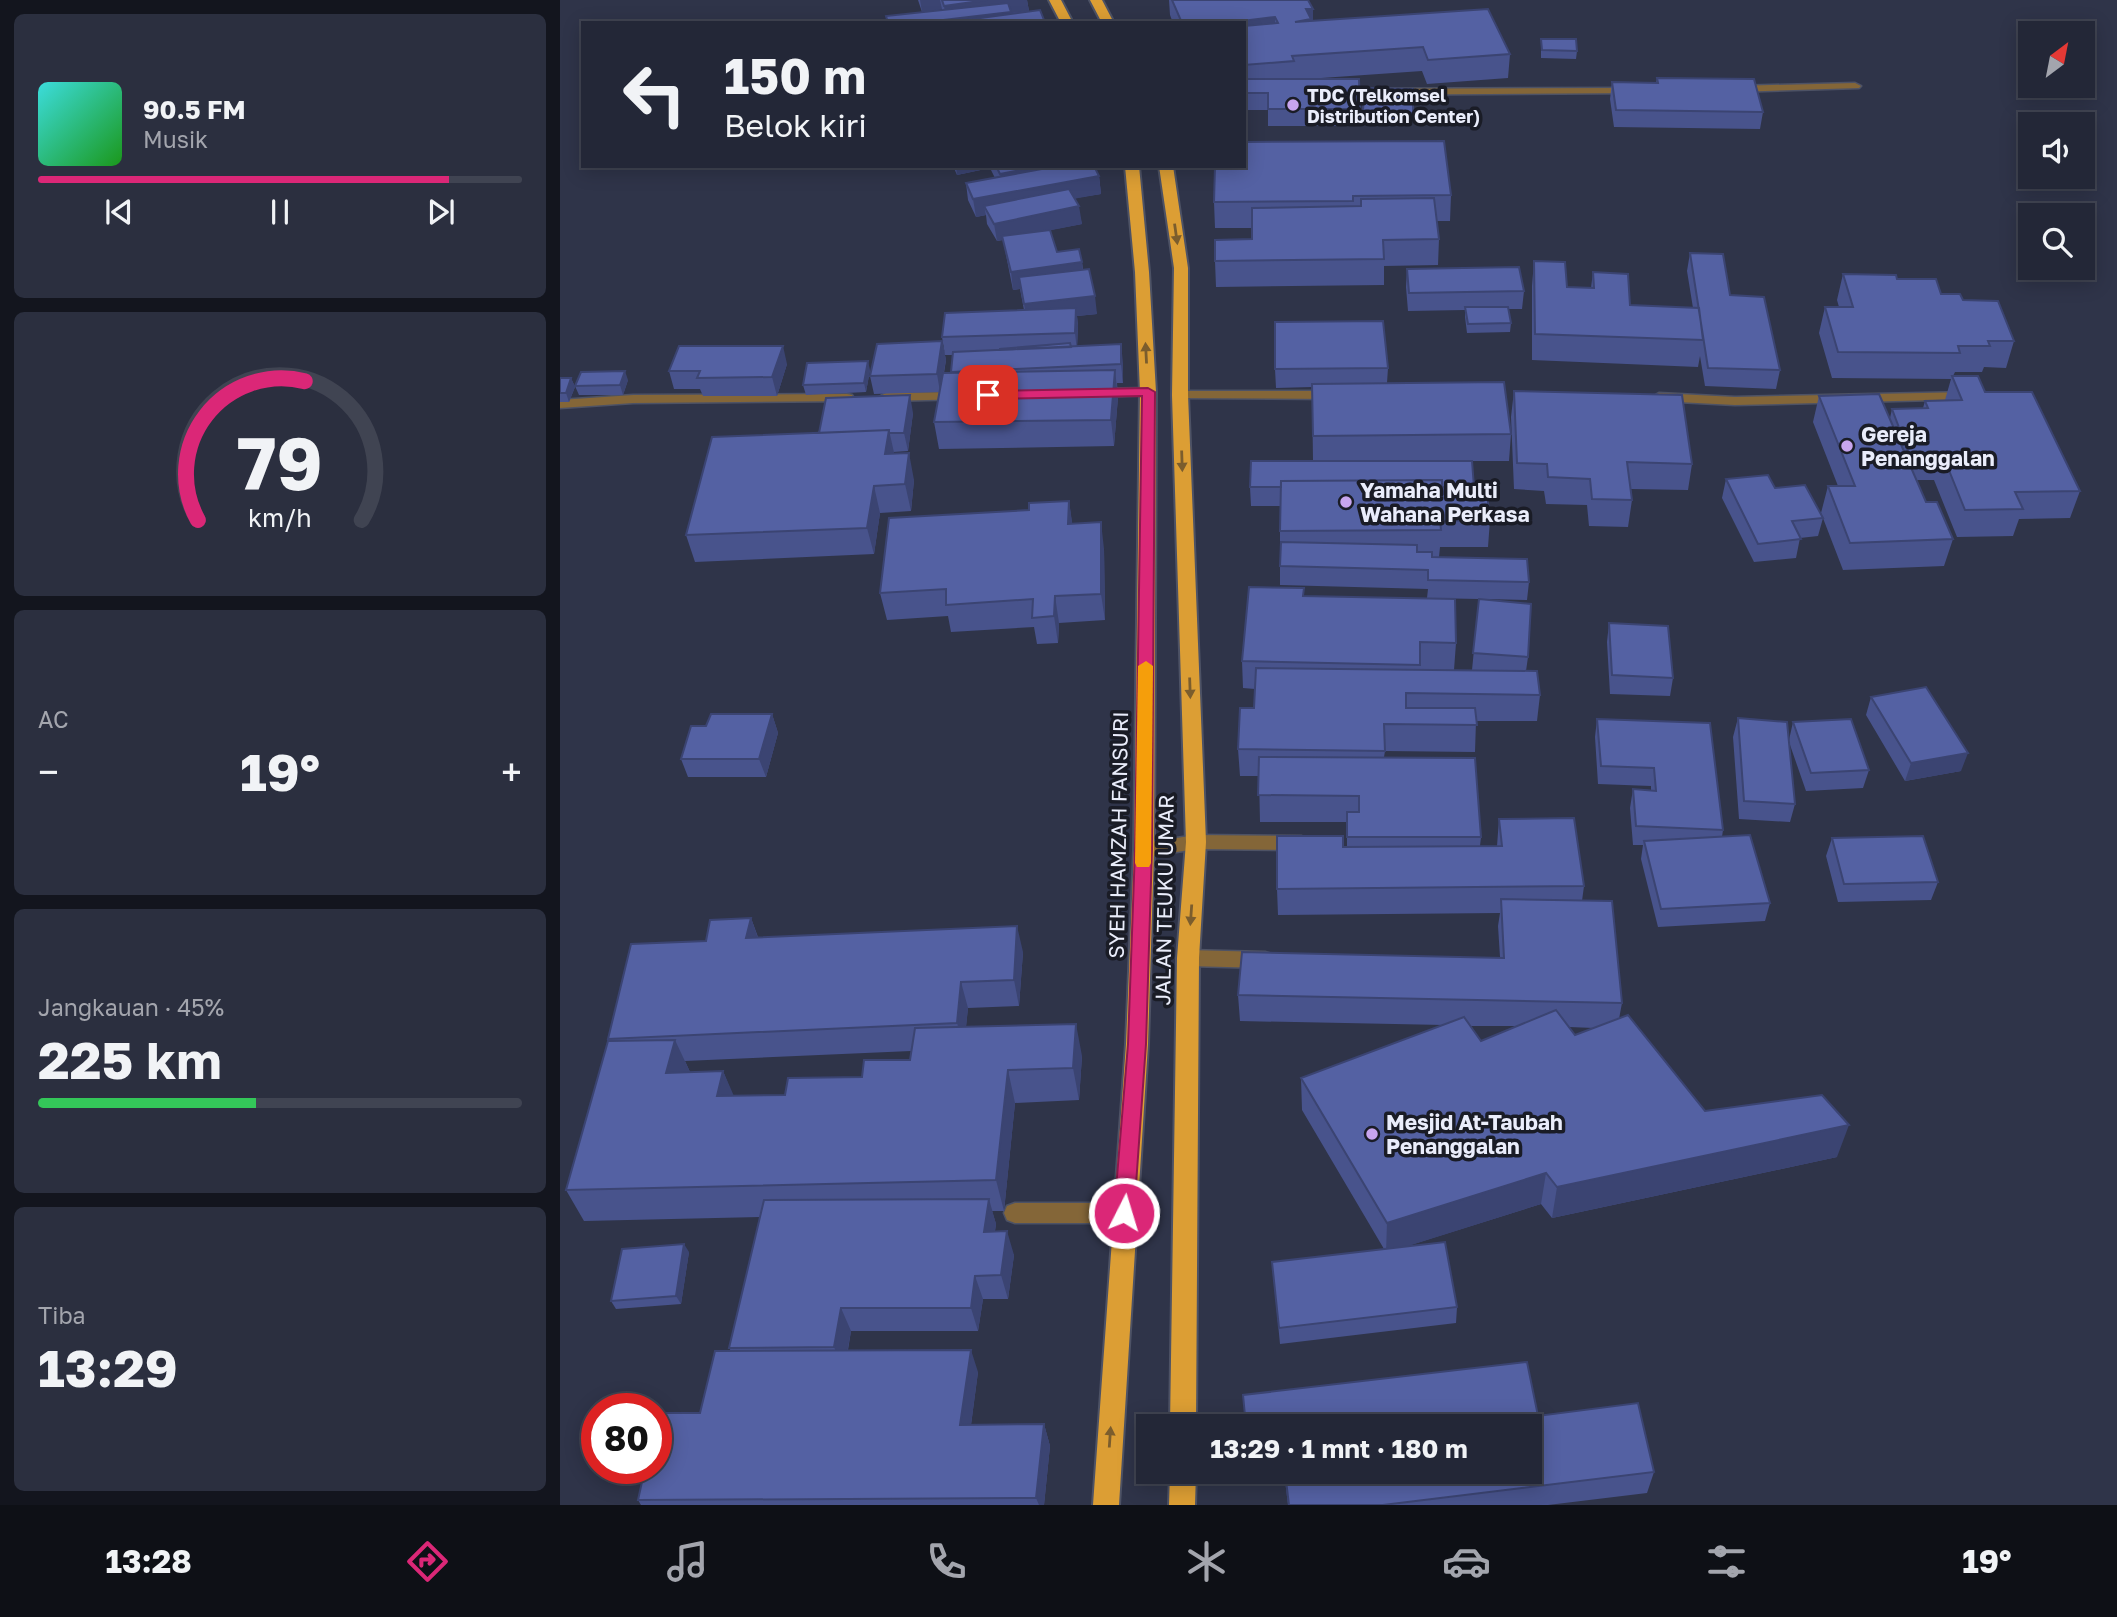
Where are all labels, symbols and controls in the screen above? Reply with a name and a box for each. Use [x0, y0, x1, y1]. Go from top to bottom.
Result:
north arrow [2018, 21, 2095, 98]
map controls [2018, 21, 2095, 280]
text: 150 m [724, 46, 866, 105]
icon: left [609, 49, 700, 140]
place label: TDC (Telkomsel Distribution Center) [1307, 84, 1480, 127]
text: 90.5 FM [143, 94, 246, 125]
marker: TDC (Telkomsel Distribution Center) [1285, 97, 1301, 113]
text: Belok kiri [724, 106, 867, 144]
button: sound [2018, 112, 2095, 189]
text: Musik [143, 125, 208, 153]
icon: previous [100, 193, 138, 231]
icon: pause [261, 193, 299, 231]
icon: next [422, 193, 460, 231]
button: search [2018, 203, 2095, 280]
one-way arrow [1171, 223, 1182, 245]
one-way arrow [1141, 342, 1152, 364]
pin [958, 365, 1018, 425]
icon: arrive [969, 376, 1007, 414]
text: 79 [237, 420, 323, 507]
place label: Gereja Penanggalan [1861, 421, 1995, 471]
marker: Gereja Penanggalan [1839, 438, 1855, 454]
one-way arrow [1176, 450, 1187, 472]
place label: Yamaha Multi Wahana Perkasa [1360, 477, 1530, 527]
marker: Yamaha Multi Wahana Perkasa [1338, 494, 1354, 510]
text: km/h [248, 502, 312, 533]
one-way arrow [1184, 677, 1196, 699]
text: AC [38, 705, 69, 733]
street label: SYEH HAMZAH FANSURI [1103, 711, 1133, 959]
text: 19° [240, 740, 320, 802]
text: − [38, 749, 59, 794]
text: + [501, 749, 522, 794]
street label: JALAN TEUKU UMAR [1149, 794, 1179, 1006]
one-way arrow [1185, 905, 1196, 927]
text: Jangkauan · 45% [38, 993, 224, 1021]
text: 225 km [38, 1028, 222, 1090]
place label: Mesjid At-Taubah Penanggalan [1386, 1109, 1563, 1159]
marker: Mesjid At-Taubah Penanggalan [1364, 1126, 1380, 1142]
position arrow [1087, 1176, 1161, 1250]
text: Tiba [38, 1301, 86, 1329]
text: 13:29 [38, 1336, 178, 1398]
speed limit sign: 80 [581, 1393, 672, 1484]
one-way arrow [1105, 1426, 1116, 1448]
text: 13:29 · 1 mnt · 180 m [1210, 1433, 1468, 1464]
icon: directions [403, 1537, 452, 1586]
icon: music [663, 1537, 712, 1586]
icon: phone [922, 1537, 971, 1586]
icon: climate [1182, 1537, 1231, 1586]
icon: car [1442, 1537, 1491, 1586]
icon: filters [1702, 1537, 1751, 1586]
text: 13:28 [105, 1542, 192, 1580]
text: 19° [1962, 1542, 2011, 1580]

